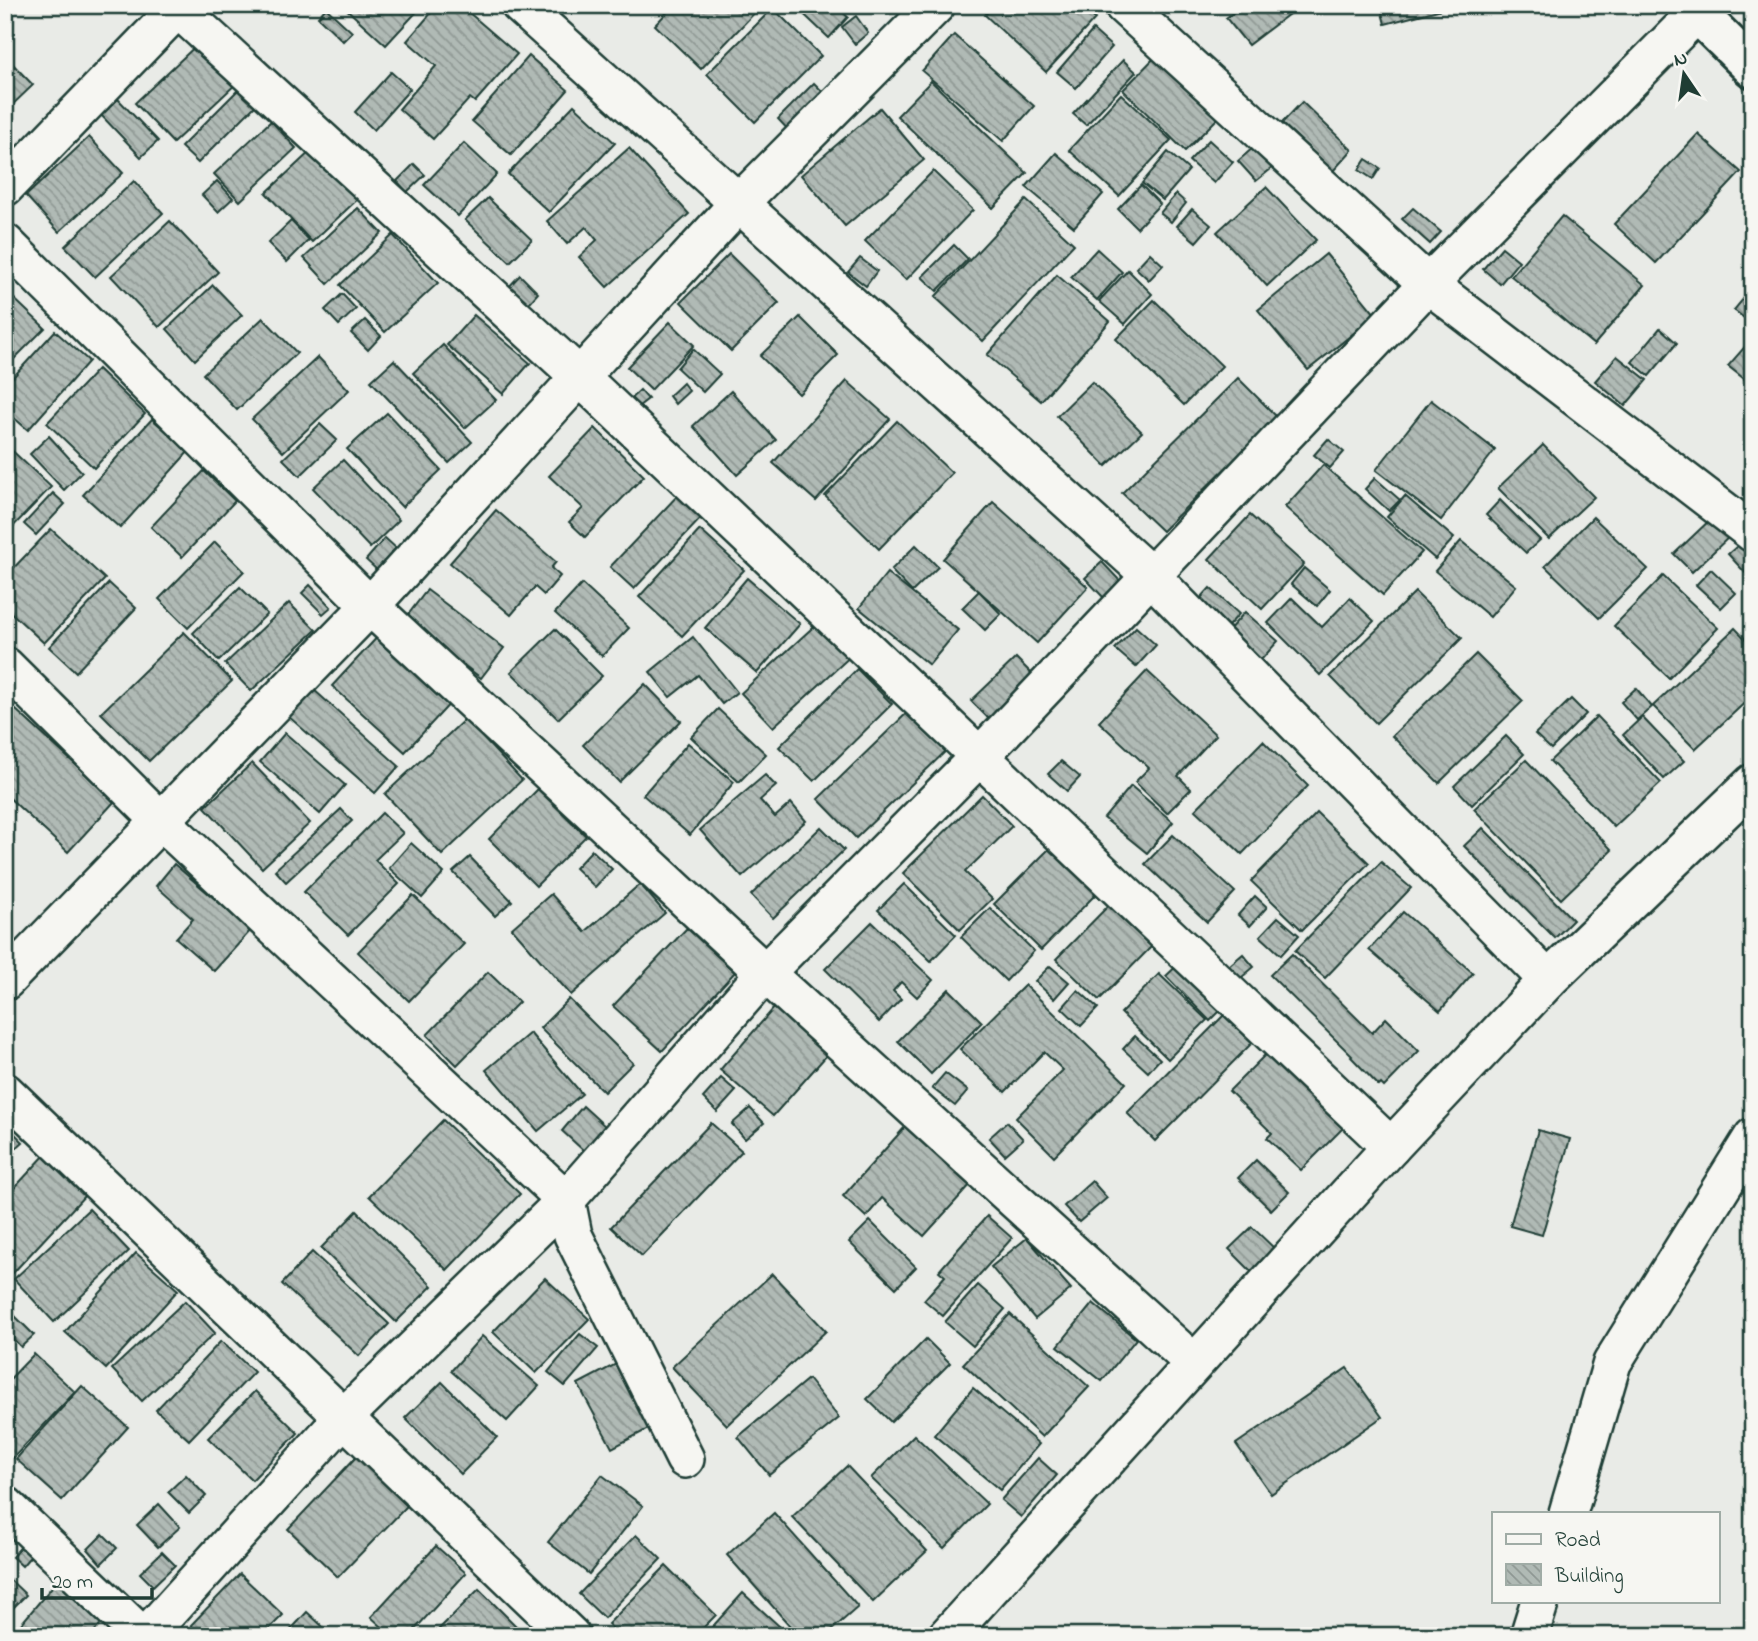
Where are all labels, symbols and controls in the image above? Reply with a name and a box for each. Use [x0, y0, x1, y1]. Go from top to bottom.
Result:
north arrow [1650, 38, 1720, 108]
text: N [1671, 45, 1690, 74]
legend [1492, 1512, 1720, 1602]
text: Road [1555, 1526, 1601, 1556]
scale bar [42, 1557, 152, 1601]
text: Building [1554, 1562, 1624, 1594]
text: 20 m [52, 1568, 93, 1598]

